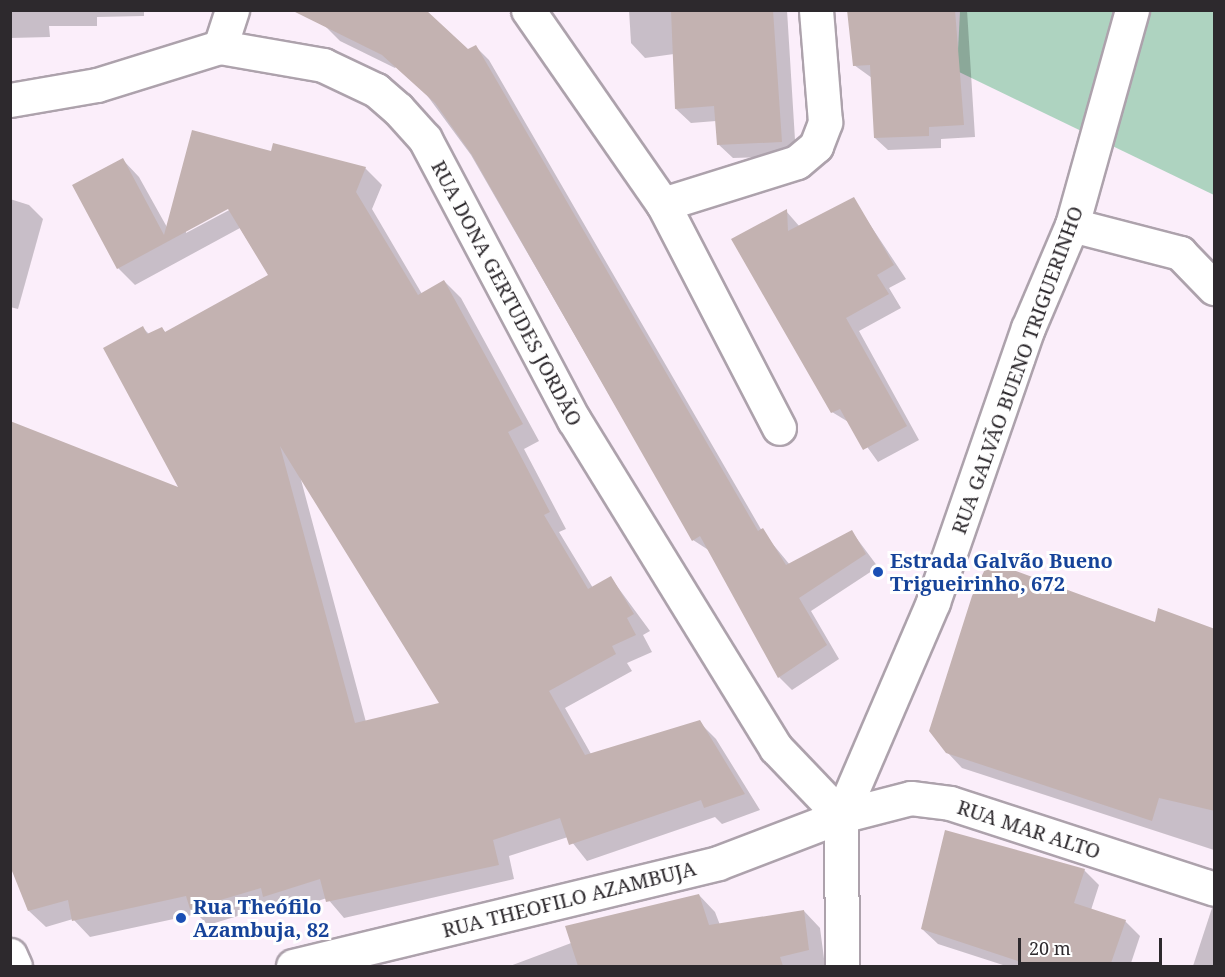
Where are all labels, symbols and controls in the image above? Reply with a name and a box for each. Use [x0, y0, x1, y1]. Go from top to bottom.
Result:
street label: RUA DONA GERTUDES JORDÃO [427, 156, 587, 430]
street label: RUA GALVÃO BUENO TRIGUERINHO [946, 203, 1088, 537]
place label: Estrada Galvão Bueno Trigueirinho, 672 [890, 548, 1113, 595]
marker: Estrada Galvão Bueno Trigueirinho, 672 [871, 565, 885, 579]
street label: RUA MAR ALTO [954, 795, 1104, 863]
street label: RUA THEOFILO AZAMBUJA [440, 856, 698, 942]
place label: Rua Theófilo Azambuja, 82 [193, 894, 329, 941]
marker: Rua Theófilo Azambuja, 82 [174, 911, 188, 925]
scale bar [1021, 926, 1165, 964]
text: 20 m [1029, 936, 1071, 960]

